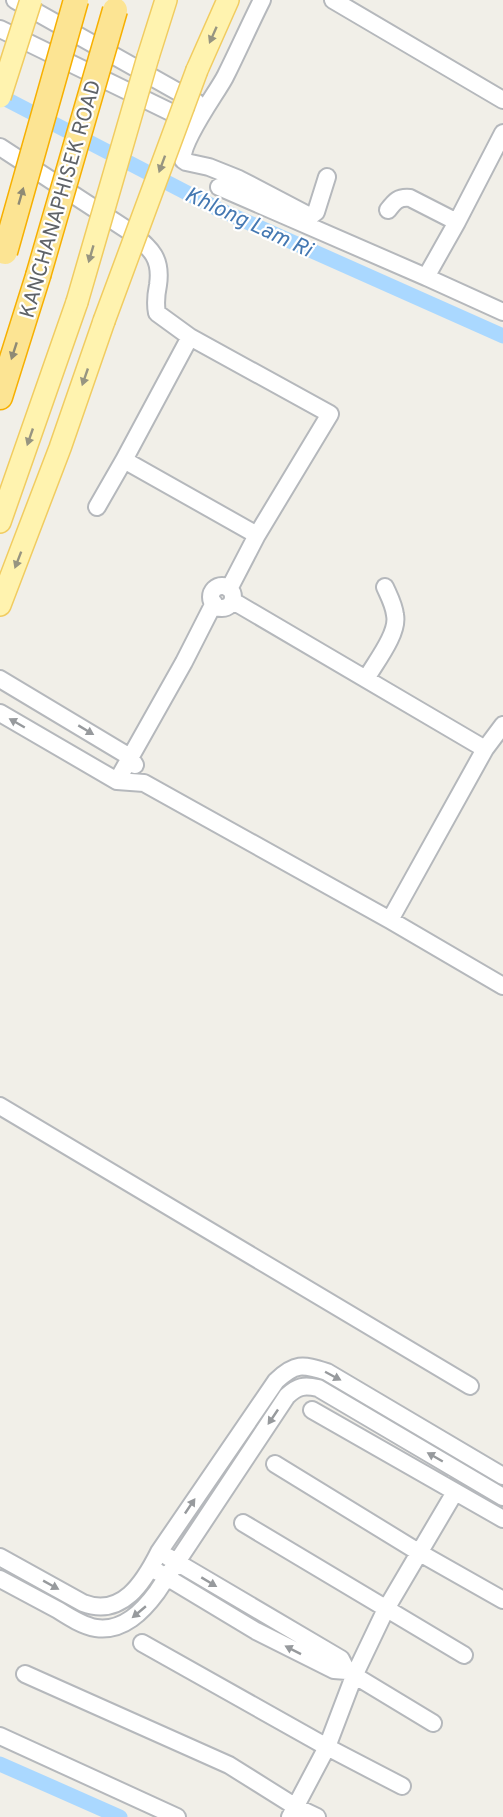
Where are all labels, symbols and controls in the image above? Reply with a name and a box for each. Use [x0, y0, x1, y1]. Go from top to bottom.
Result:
one-way arrow [207, 26, 217, 44]
street label: KANCHANAPHISEK ROAD [15, 77, 108, 322]
one-way arrow [157, 156, 167, 174]
water label: Khlong Lam Ri [180, 182, 317, 265]
one-way arrow [17, 187, 26, 205]
one-way arrow [86, 245, 95, 263]
one-way arrow [9, 342, 19, 360]
one-way arrow [79, 368, 89, 386]
one-way arrow [25, 428, 35, 446]
one-way arrow [12, 551, 22, 569]
one-way arrow [8, 718, 25, 728]
one-way arrow [78, 725, 94, 736]
one-way arrow [324, 1371, 341, 1381]
one-way arrow [268, 1409, 279, 1425]
one-way arrow [426, 1452, 443, 1462]
one-way arrow [184, 1499, 196, 1515]
one-way arrow [201, 1576, 217, 1587]
one-way arrow [43, 1580, 60, 1590]
one-way arrow [132, 1605, 147, 1618]
one-way arrow [285, 1645, 302, 1654]

